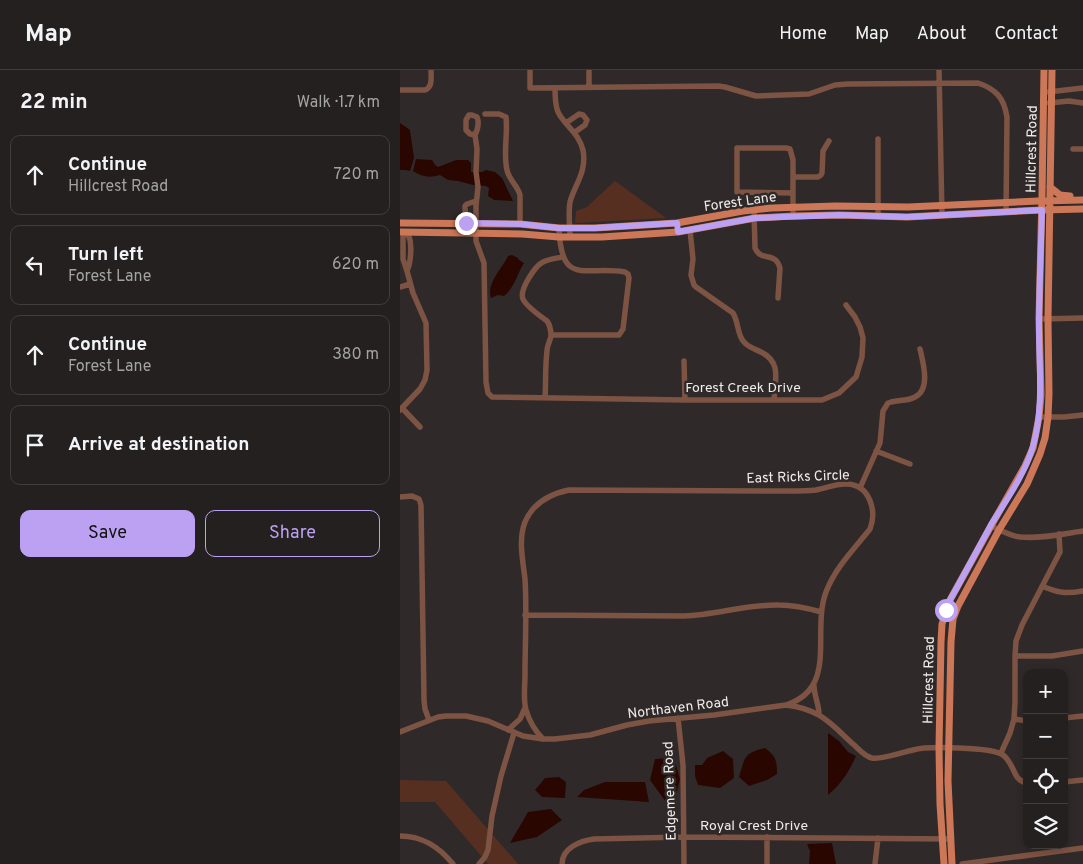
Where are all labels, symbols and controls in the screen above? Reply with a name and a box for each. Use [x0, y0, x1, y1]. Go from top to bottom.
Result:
text: Map [25, 20, 72, 50]
text: Home [779, 23, 827, 46]
text: Map [855, 23, 889, 46]
text: About [917, 23, 966, 46]
text: Contact [994, 23, 1058, 46]
text: 22 min [20, 89, 88, 116]
text: Walk · 1.7 km [297, 93, 380, 113]
street label: Hillcrest Road [1023, 105, 1042, 193]
text: Continue [68, 153, 147, 177]
icon: ahead [21, 161, 49, 189]
text: 720 m [334, 165, 379, 185]
text: Hillcrest Road [68, 177, 168, 197]
street label: Forest Lane [703, 189, 778, 216]
route end [455, 212, 478, 235]
text: Turn left [68, 243, 144, 267]
icon: left [21, 251, 49, 279]
text: 620 m [332, 255, 379, 275]
text: Forest Lane [68, 267, 151, 287]
text: Continue [68, 333, 147, 357]
icon: ahead [21, 341, 49, 369]
text: 380 m [332, 345, 379, 365]
text: Forest Lane [68, 357, 151, 377]
street label: Forest Creek Drive [685, 380, 801, 397]
icon: arrive [21, 431, 49, 459]
text: Arrive at destination [68, 433, 249, 457]
street label: East Ricks Circle [746, 467, 850, 488]
button: Save [20, 510, 195, 557]
button: Share [205, 510, 380, 557]
route start [935, 599, 958, 622]
street label: Hillcrest Road [920, 636, 939, 724]
map controls [1023, 669, 1068, 849]
button: + [1023, 669, 1068, 714]
street label: Northaven Road [627, 694, 730, 723]
button: − [1023, 714, 1068, 759]
street label: Edgemere Road [660, 741, 681, 841]
button: locate [1023, 759, 1068, 804]
button: layers [1023, 804, 1068, 849]
street label: Royal Crest Drive [700, 818, 808, 835]

